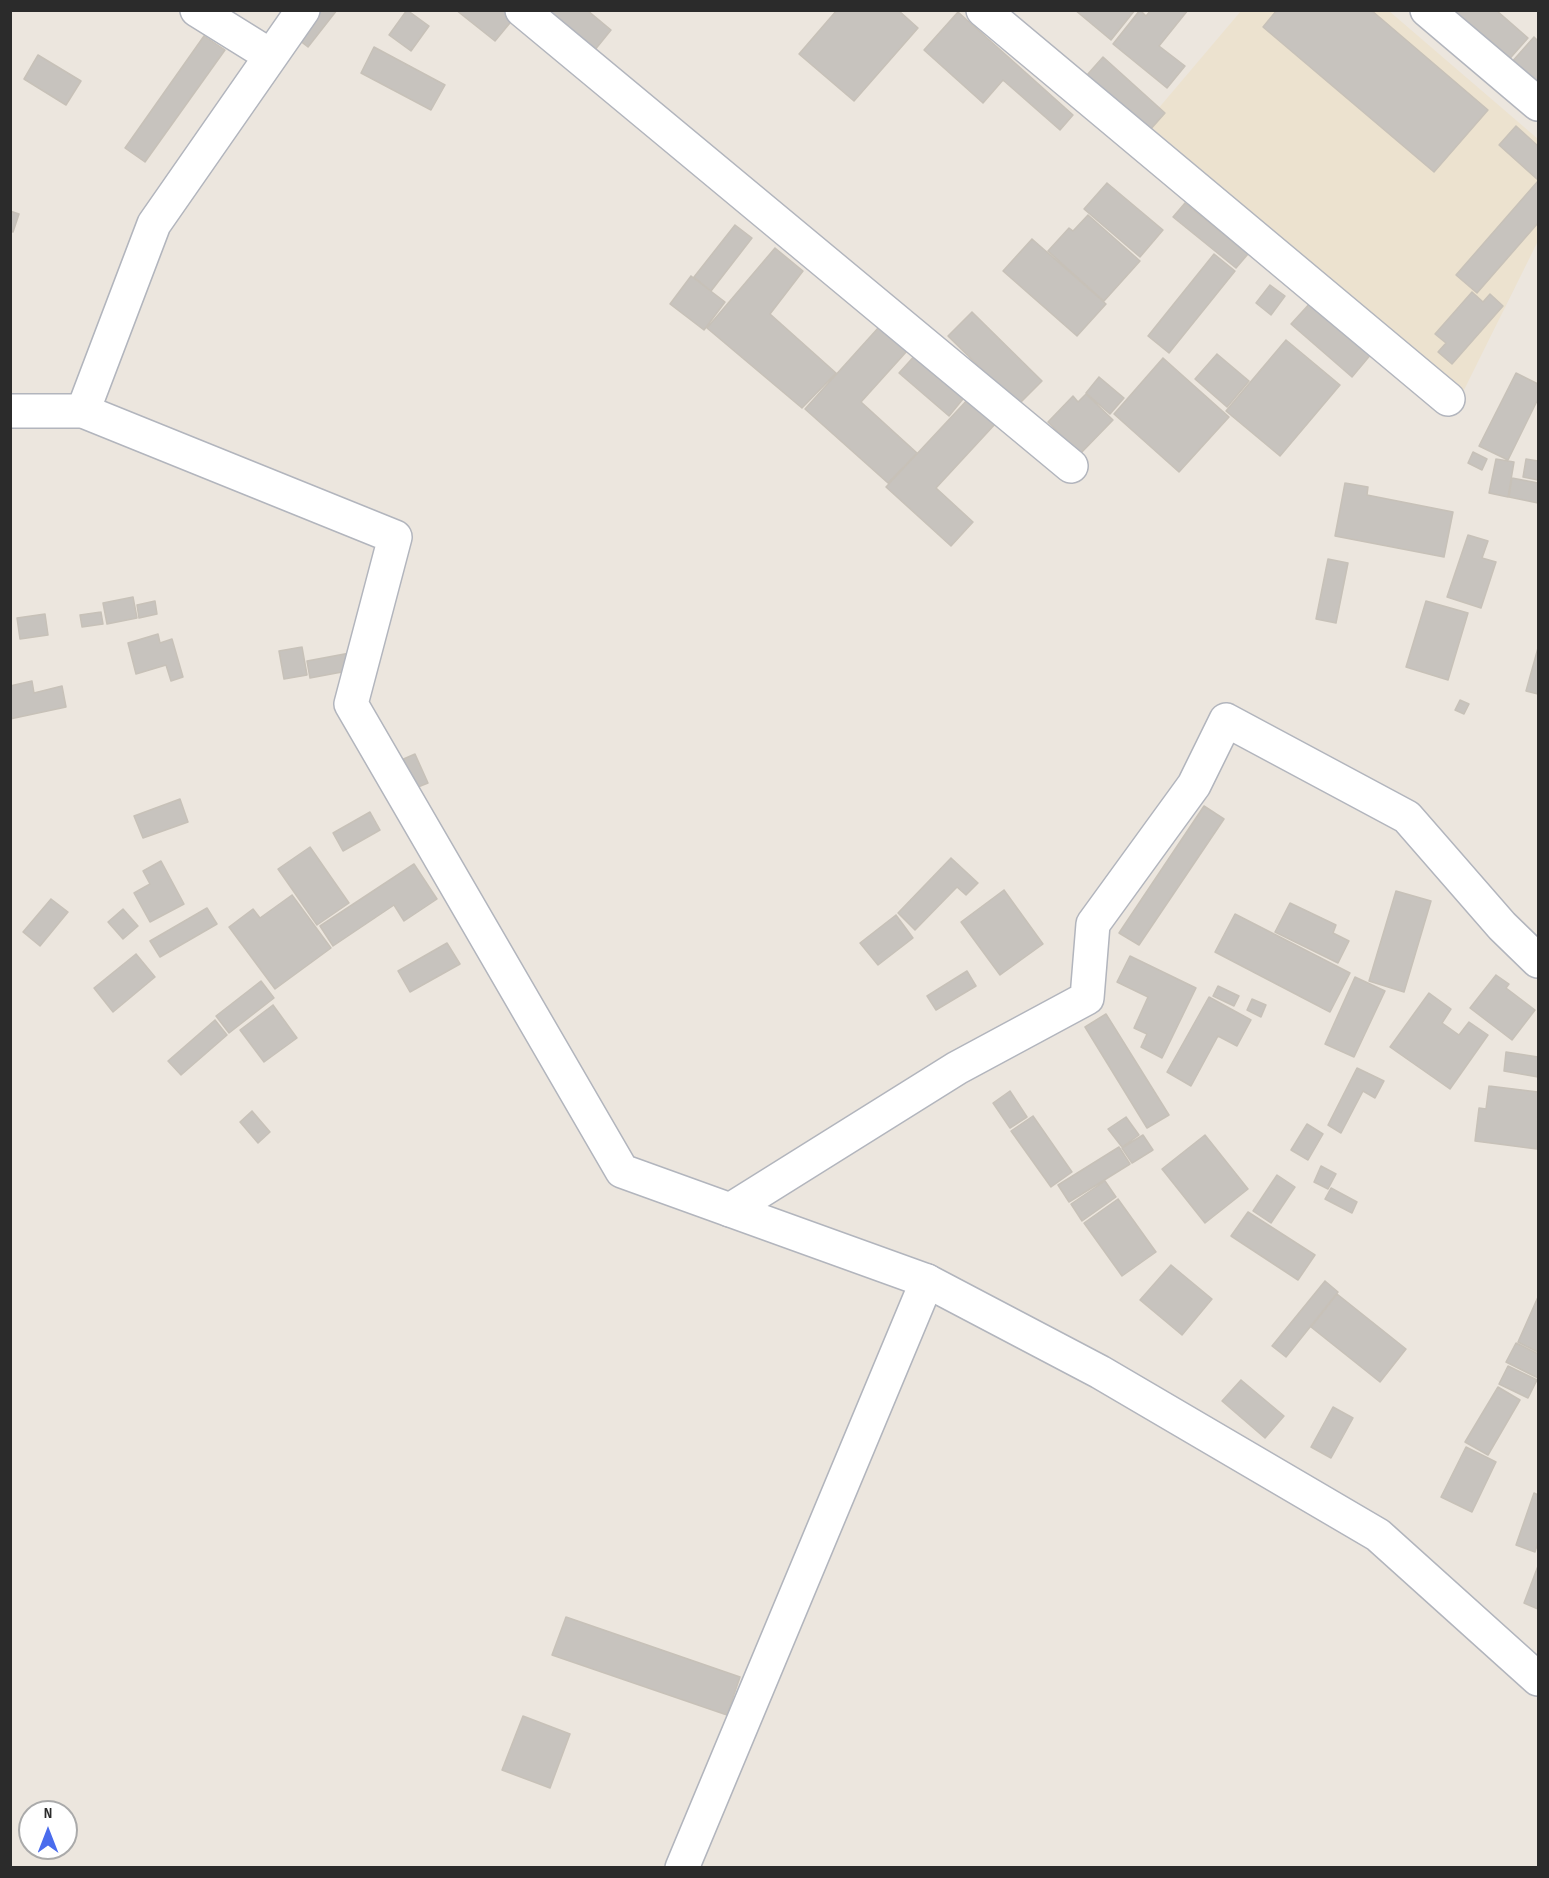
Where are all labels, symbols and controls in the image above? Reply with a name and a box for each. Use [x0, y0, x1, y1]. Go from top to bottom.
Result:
north arrow [18, 1800, 78, 1860]
text: N [44, 1804, 52, 1823]

